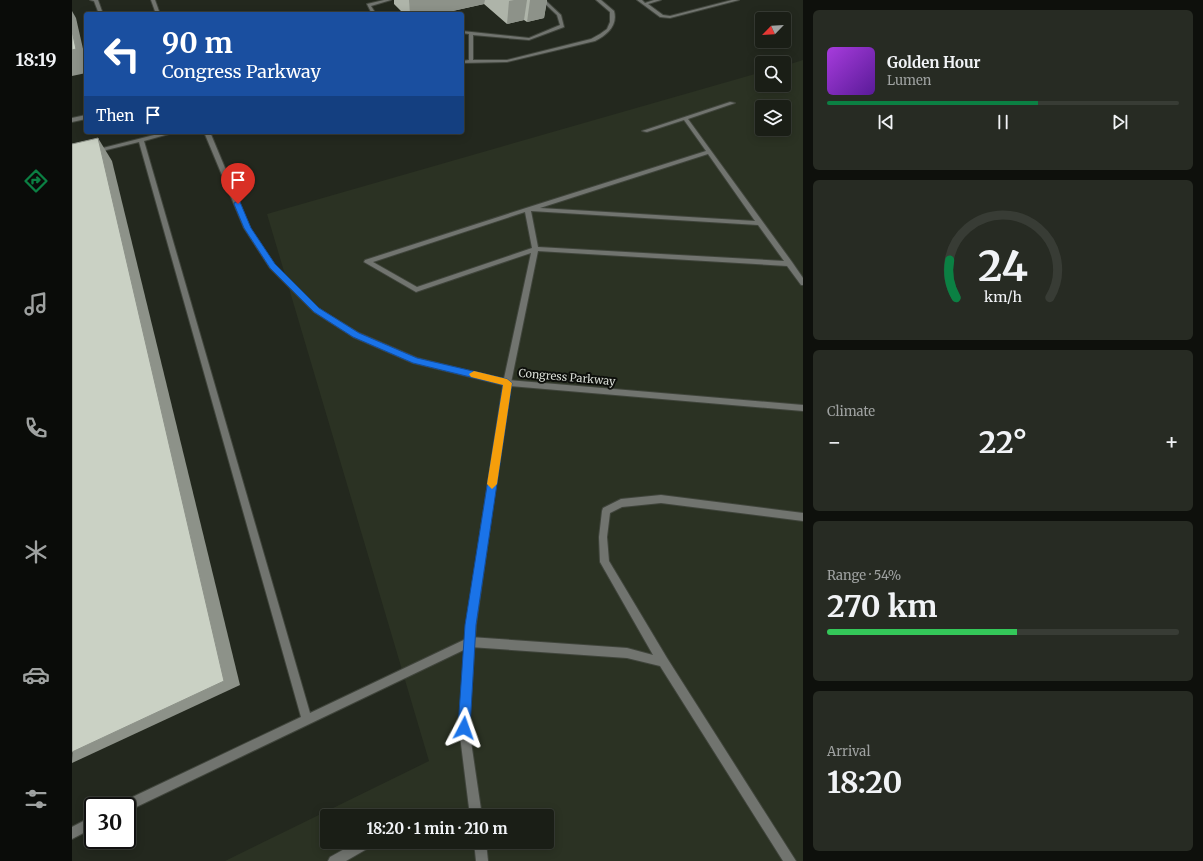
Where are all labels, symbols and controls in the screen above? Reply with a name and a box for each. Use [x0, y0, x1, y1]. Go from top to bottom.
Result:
north arrow [755, 12, 791, 48]
map controls [755, 12, 791, 136]
text: 90 m [162, 25, 233, 61]
icon: left [96, 28, 148, 80]
text: 18:19 [15, 48, 57, 71]
text: Golden Hour [887, 53, 981, 72]
button: search [755, 56, 791, 92]
text: Congress Parkway [162, 60, 321, 83]
text: Lumen [887, 72, 931, 89]
button: layers [755, 100, 791, 136]
icon: arrive [142, 104, 164, 126]
text: Then [96, 106, 134, 125]
icon: previous [875, 111, 897, 133]
icon: pause [992, 111, 1014, 133]
icon: next [1109, 111, 1131, 133]
pin [221, 163, 255, 204]
icon: directions [22, 167, 50, 195]
icon: arrive [227, 169, 249, 191]
text: 24 [978, 240, 1028, 292]
text: km/h [984, 288, 1022, 306]
icon: music [22, 290, 50, 318]
street label: Congress Parkway [518, 366, 617, 388]
text: Climate [827, 403, 875, 420]
icon: phone [22, 414, 50, 442]
text: 22° [979, 423, 1027, 461]
text: − [827, 428, 842, 456]
text: + [1164, 428, 1179, 456]
icon: climate [22, 538, 50, 566]
text: Range · 54% [827, 567, 901, 584]
text: 270 km [827, 587, 937, 625]
icon: car [22, 661, 50, 689]
position arrow [443, 707, 485, 749]
text: Arrival [827, 743, 870, 760]
text: 18:20 [827, 763, 902, 801]
icon: filters [22, 785, 50, 813]
speed limit sign: 30 [84, 797, 136, 849]
text: 18:20 · 1 min · 210 m [366, 819, 508, 838]

